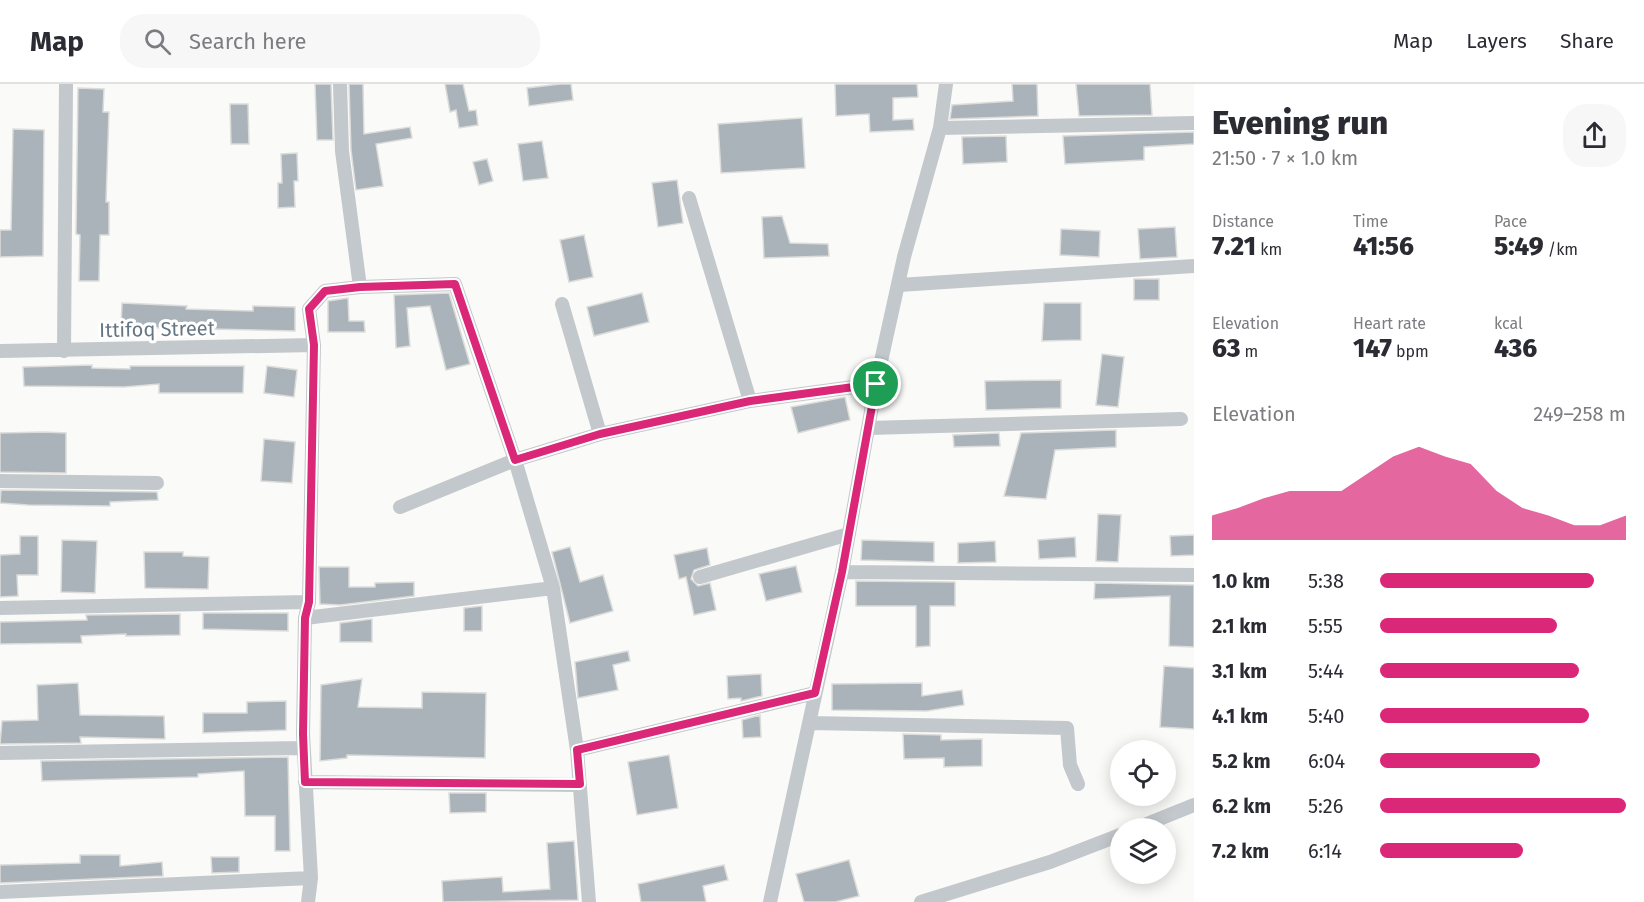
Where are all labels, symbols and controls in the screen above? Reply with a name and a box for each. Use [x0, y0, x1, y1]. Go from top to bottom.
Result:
search box [120, 14, 540, 68]
text: Map [30, 25, 84, 58]
icon: search [141, 25, 174, 58]
text: Search here [189, 28, 307, 55]
text: Map [1393, 28, 1433, 54]
text: Layers [1466, 28, 1527, 54]
text: Share [1560, 28, 1614, 54]
text: Evening run [1212, 103, 1388, 143]
button: share [1563, 104, 1626, 167]
text: 21:50 · 7 × 1.0 km [1212, 146, 1358, 170]
text: Distance [1212, 212, 1274, 231]
text: Time [1353, 212, 1388, 231]
text: Pace [1494, 212, 1527, 231]
text: 7.21 [1212, 231, 1256, 262]
text: 41:56 [1353, 231, 1414, 262]
text: 5:49 [1494, 231, 1544, 262]
text: km [1256, 240, 1282, 259]
text: /km [1544, 240, 1578, 259]
text: Elevation [1212, 314, 1279, 333]
text: Heart rate [1353, 314, 1426, 333]
text: kcal [1494, 314, 1523, 333]
street label: Ittifoq Street [99, 316, 216, 342]
text: 63 [1212, 333, 1240, 364]
text: 147 [1353, 333, 1392, 364]
text: 436 [1494, 333, 1537, 364]
text: m [1240, 342, 1258, 361]
text: bpm [1392, 342, 1429, 361]
pin [850, 358, 901, 409]
icon: arrive [859, 367, 892, 400]
text: Elevation [1212, 402, 1296, 426]
text: 249–258 m [1533, 402, 1626, 426]
text: 1.0 km [1212, 569, 1270, 593]
text: 5:38 [1308, 569, 1344, 593]
text: 2.1 km [1212, 614, 1267, 638]
text: 5:55 [1308, 614, 1343, 638]
text: 3.1 km [1212, 659, 1267, 683]
text: 5:44 [1308, 659, 1344, 683]
text: 4.1 km [1212, 704, 1268, 728]
text: 5:40 [1308, 704, 1345, 728]
map controls [1110, 740, 1176, 884]
button: locate [1110, 740, 1176, 806]
text: 5.2 km [1212, 749, 1271, 773]
text: 6:04 [1308, 749, 1345, 773]
text: 6.2 km [1212, 794, 1271, 818]
text: 5:26 [1308, 794, 1343, 818]
button: layers [1110, 818, 1176, 884]
text: 7.2 km [1212, 839, 1269, 863]
text: 6:14 [1308, 839, 1342, 863]

